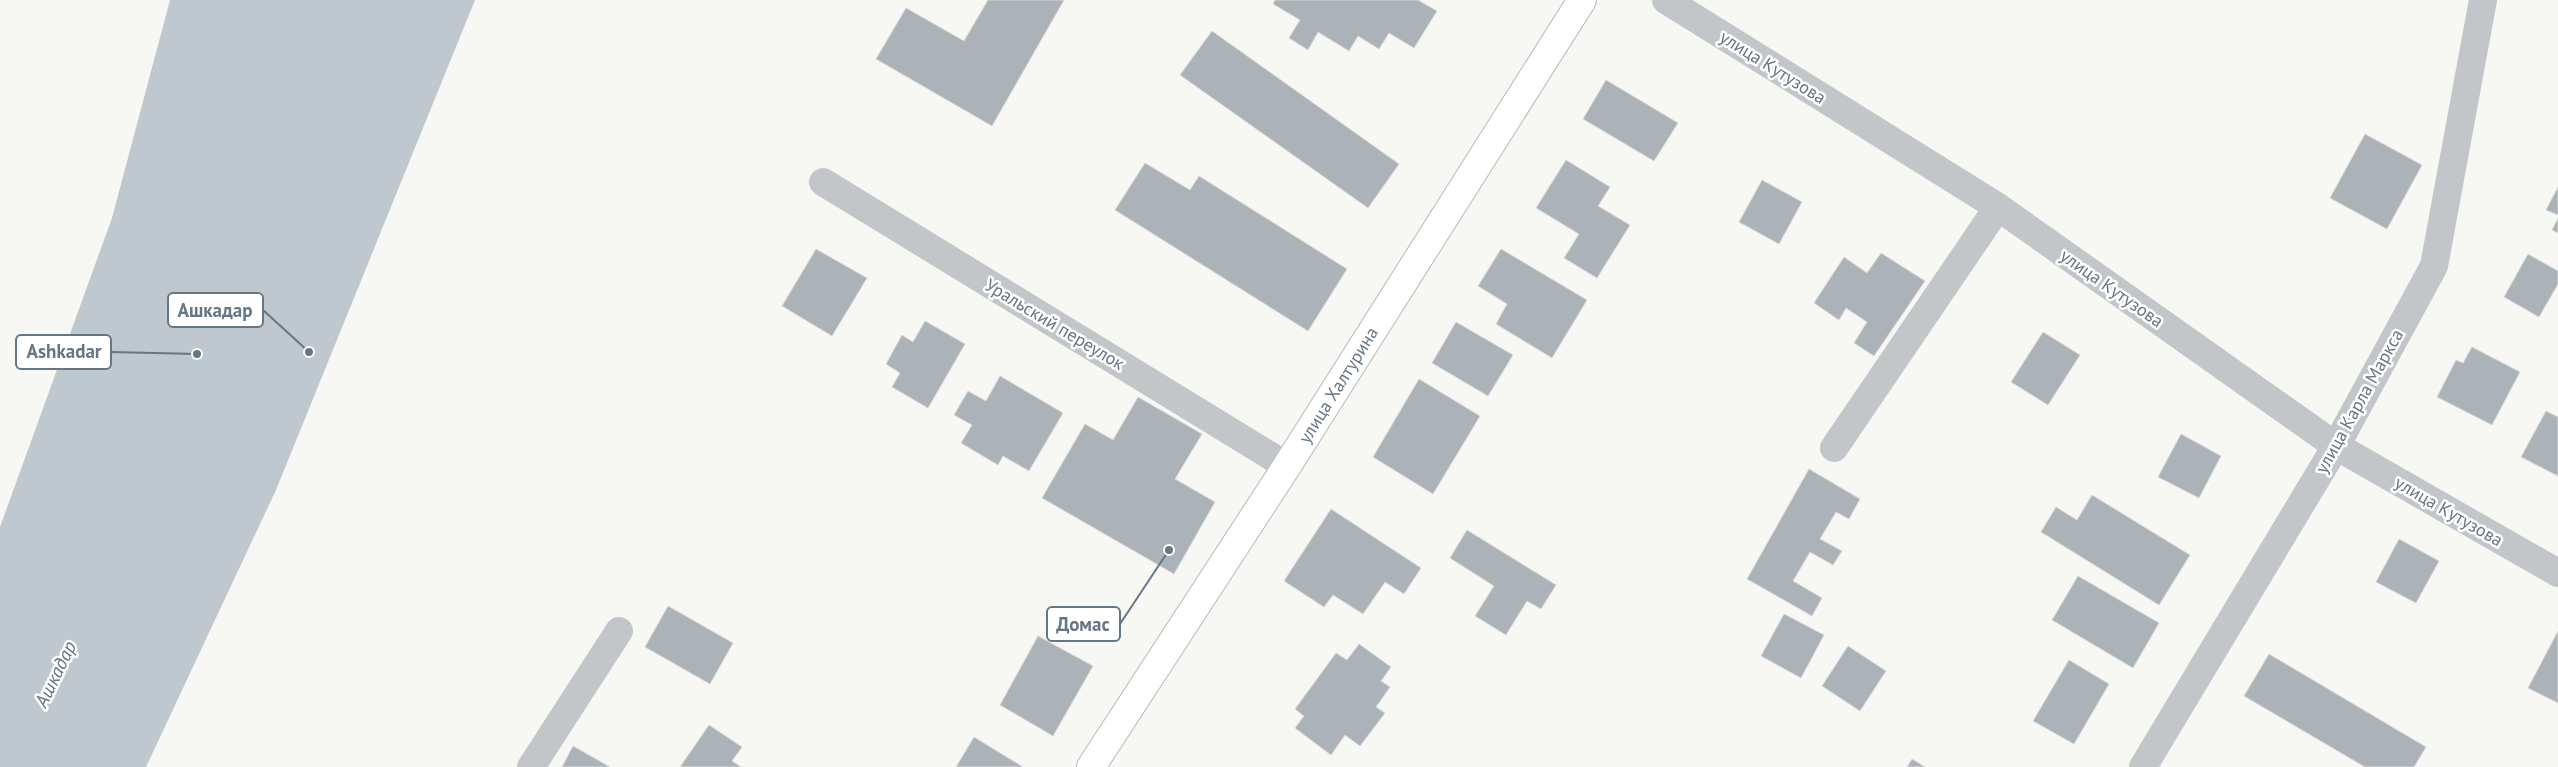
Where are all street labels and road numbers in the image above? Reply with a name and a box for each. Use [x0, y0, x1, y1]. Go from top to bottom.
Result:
street label: улица Кутузова [1716, 25, 1830, 109]
street label: улица Кутузова [2056, 244, 2168, 332]
street label: Уральский переулок [981, 273, 1129, 375]
street label: улица Халтурина [1293, 323, 1383, 447]
street label: улица Карла Маркса [2310, 325, 2408, 477]
street label: улица Кутузова [2391, 471, 2507, 551]

